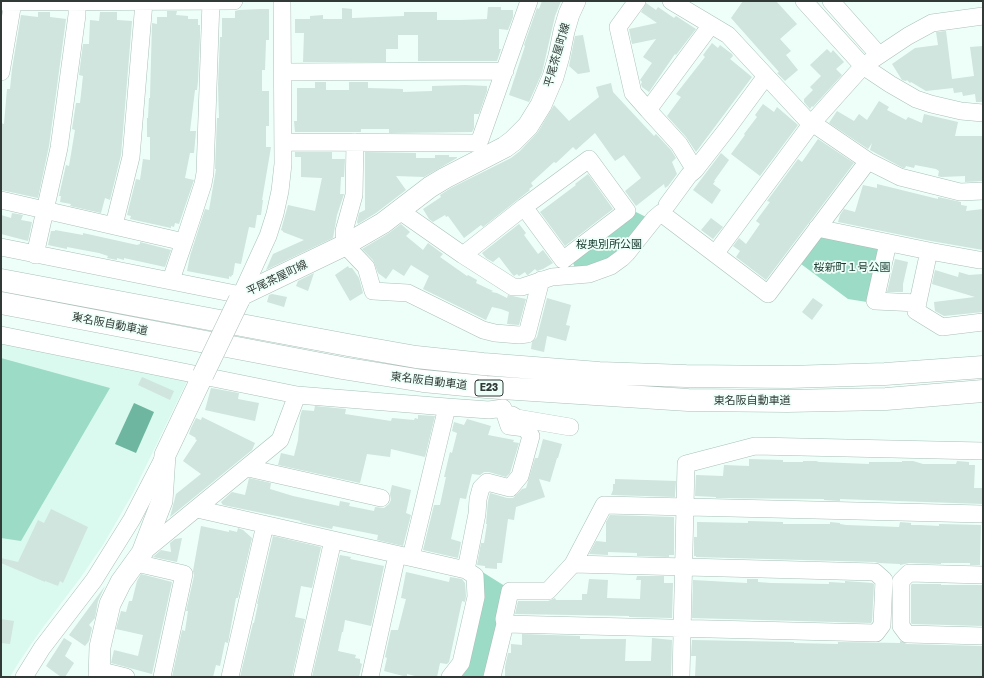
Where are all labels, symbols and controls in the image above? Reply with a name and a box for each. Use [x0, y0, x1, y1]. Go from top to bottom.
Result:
street label: 平尾茶屋町線 [542, 21, 572, 89]
park label: 桜奥別所公園 [576, 238, 642, 252]
street label: 平尾茶屋町線 [244, 258, 310, 298]
park label: 桜新町１号公園 [814, 261, 890, 275]
street label: 東名阪自動車道 [71, 310, 149, 338]
street label: 東名阪自動車道 [390, 370, 468, 392]
road number: E23 [475, 380, 503, 396]
street label: 東名阪自動車道 [714, 394, 790, 408]

